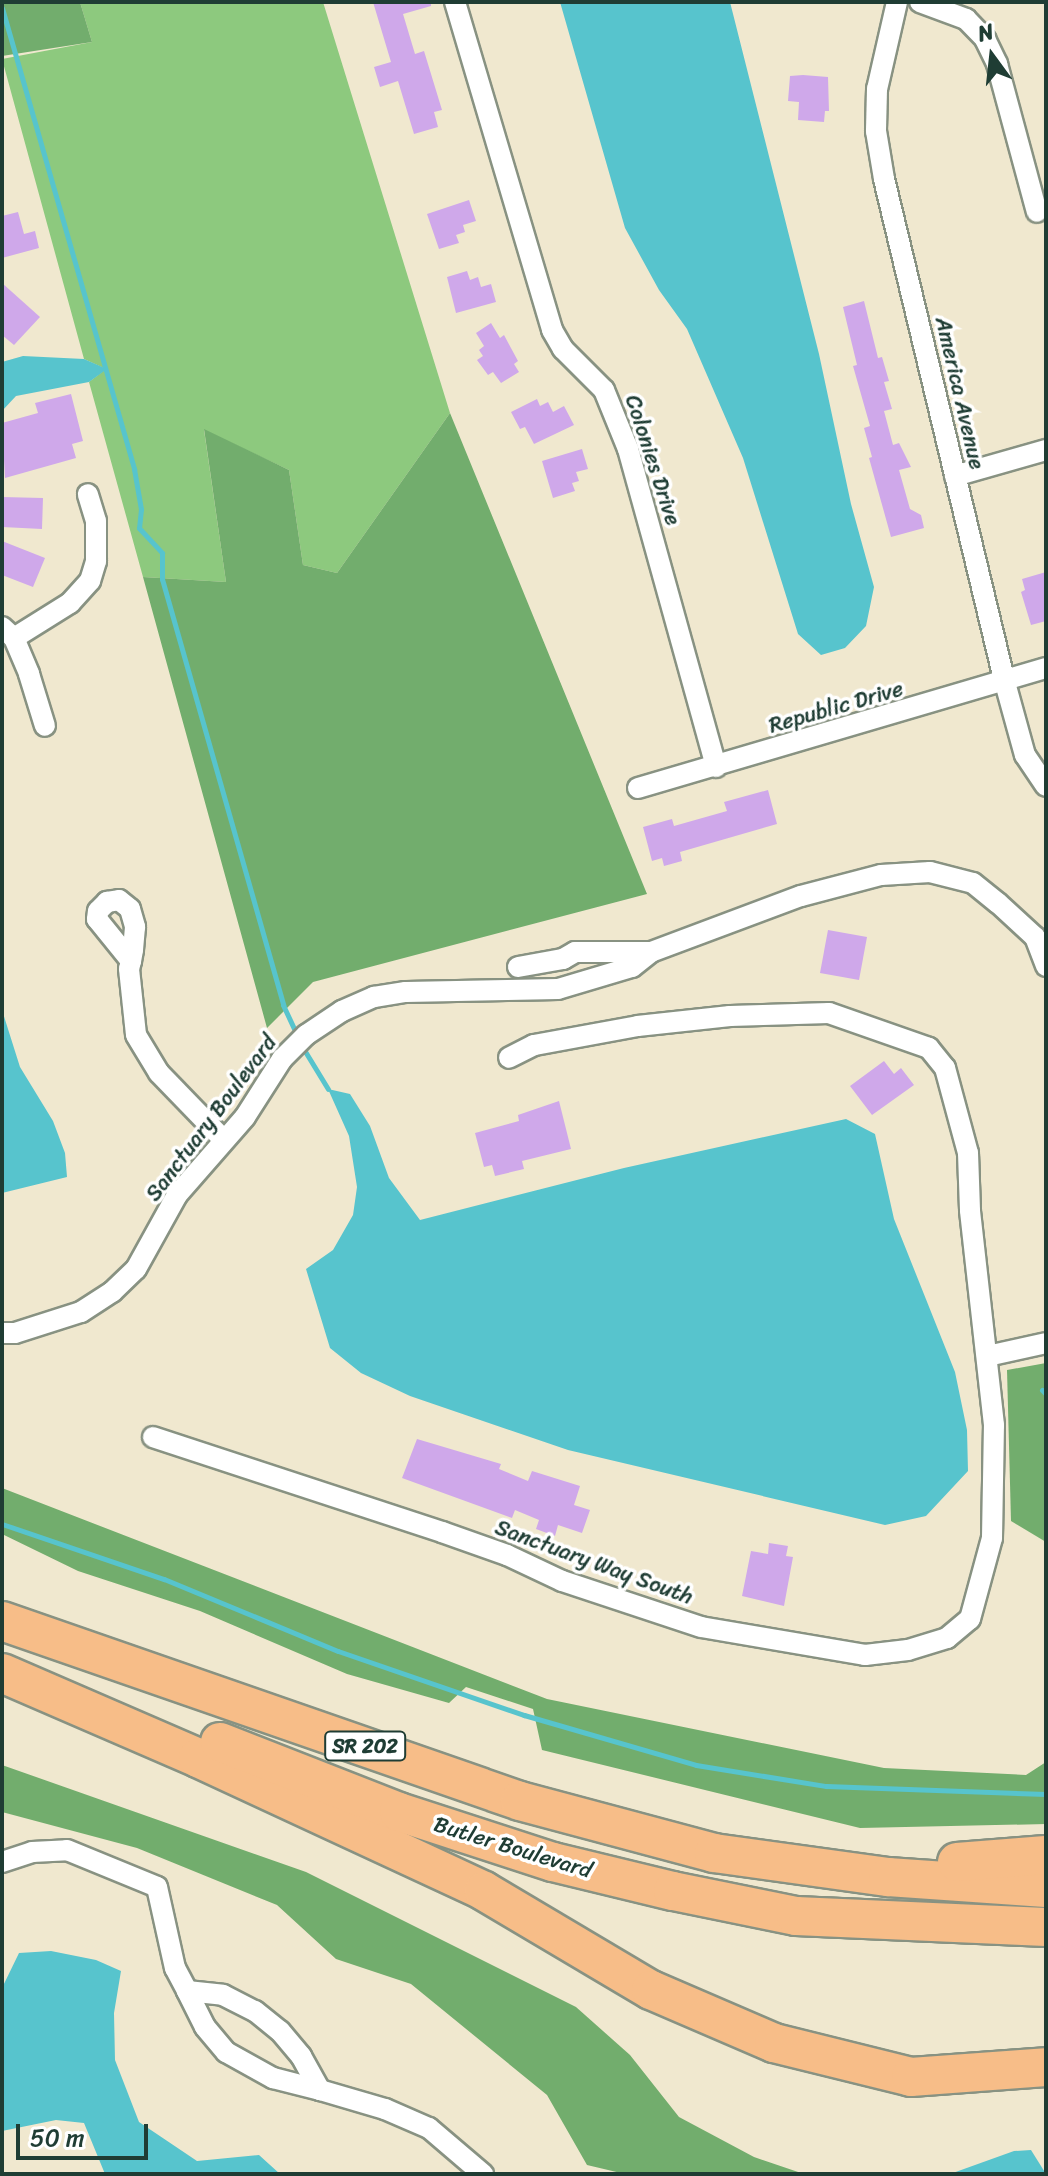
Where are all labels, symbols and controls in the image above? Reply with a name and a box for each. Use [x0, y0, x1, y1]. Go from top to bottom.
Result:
text: N [973, 12, 998, 53]
north arrow [952, 16, 1032, 96]
street label: America Avenue [930, 314, 990, 472]
street label: Colonies Drive [619, 391, 687, 529]
street label: Republic Drive [766, 675, 906, 739]
street label: Sanctuary Boulevard [140, 1030, 282, 1206]
street label: Sanctuary Way South [491, 1514, 697, 1610]
road number: SR 202 [323, 1730, 407, 1762]
street label: Butler Boulevard [431, 1811, 595, 1883]
scale bar [20, 2108, 152, 2158]
text: 50 m [30, 2117, 85, 2159]

